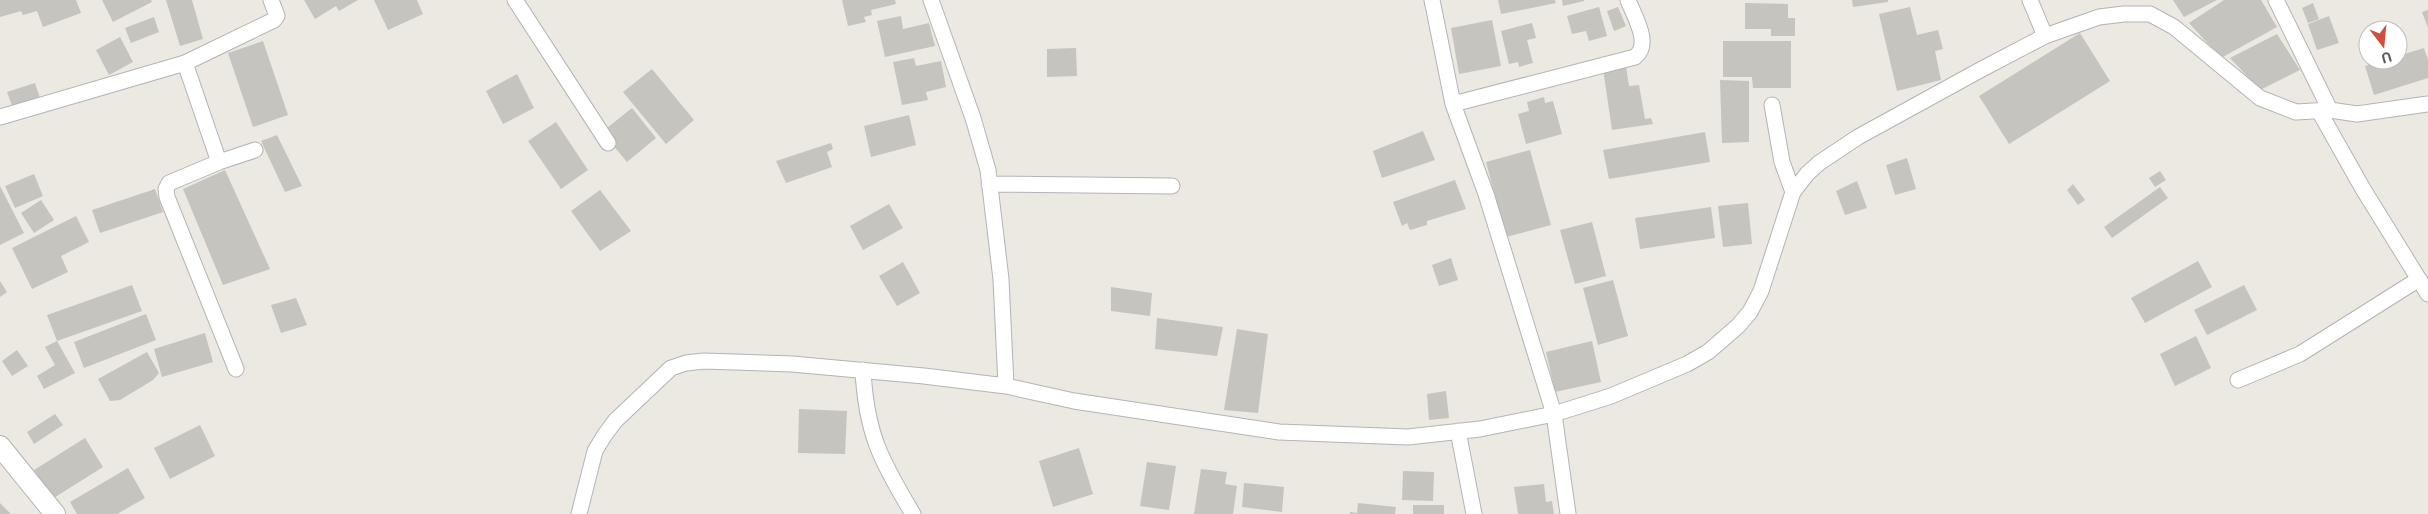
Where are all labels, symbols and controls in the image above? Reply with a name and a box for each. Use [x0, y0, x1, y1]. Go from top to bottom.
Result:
north arrow [2358, 20, 2408, 70]
text: U [2379, 47, 2394, 69]

